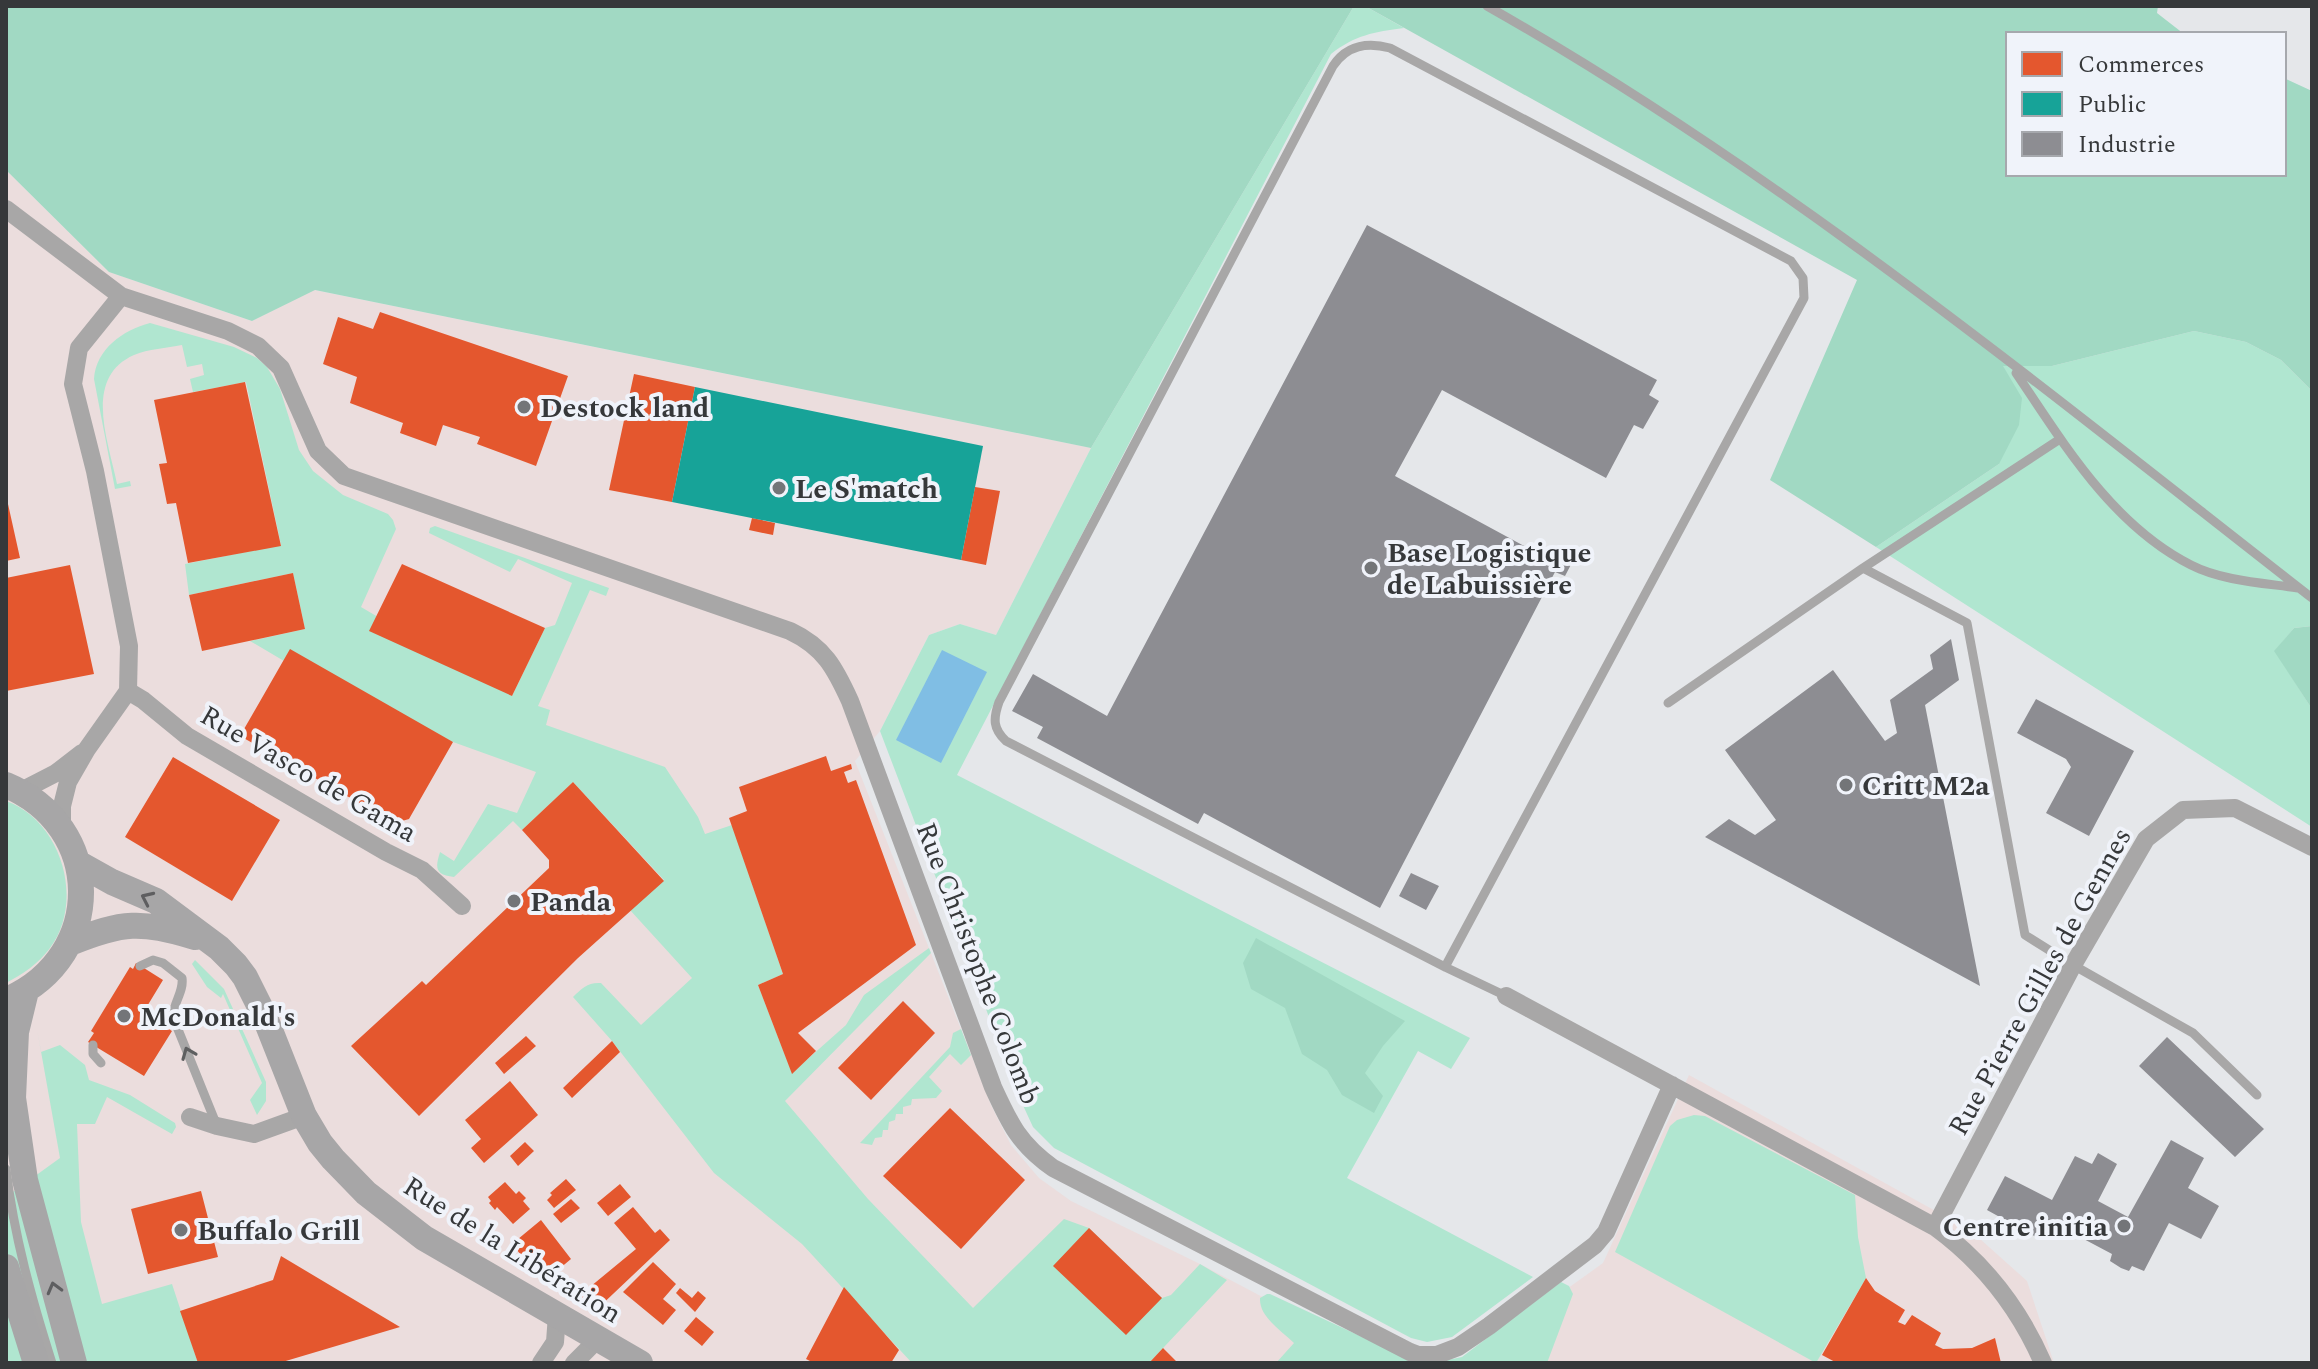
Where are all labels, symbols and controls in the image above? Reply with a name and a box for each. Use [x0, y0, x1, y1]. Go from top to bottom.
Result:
legend [2006, 32, 2286, 176]
text: Commerces [2078, 47, 2204, 83]
text: Public [2078, 87, 2146, 123]
text: Industrie [2078, 127, 2176, 163]
place label: Destock land [540, 387, 709, 430]
marker: Destock land [515, 398, 533, 416]
place label: Le S'match [795, 468, 938, 511]
marker: Le S'match [770, 479, 788, 497]
place label: Base Logistique de Labuissière [1387, 532, 1592, 607]
marker: Base Logistique de Labuissière [1362, 559, 1380, 577]
street label: Rue Vasco de Gama [192, 695, 425, 854]
place label: Critt M2a [1862, 765, 1990, 808]
marker: Critt M2a [1837, 776, 1855, 794]
street label: Rue Christophe Colomb [904, 816, 1051, 1111]
street label: Rue Pierre Gilles de Gennes [1937, 820, 2143, 1144]
place label: Panda [530, 881, 612, 924]
one-way arrow [141, 892, 155, 908]
marker: Panda [505, 892, 523, 910]
place label: McDonald's [140, 996, 296, 1039]
marker: McDonald's [115, 1007, 133, 1025]
one-way arrow [181, 1047, 198, 1061]
street label: Rue de la Libération [394, 1166, 630, 1335]
place label: Centre initia [1943, 1206, 2109, 1249]
place label: Buffalo Grill [197, 1210, 361, 1253]
marker: Centre initia [2115, 1217, 2133, 1235]
marker: Buffalo Grill [172, 1221, 190, 1239]
one-way arrow [47, 1281, 63, 1295]

